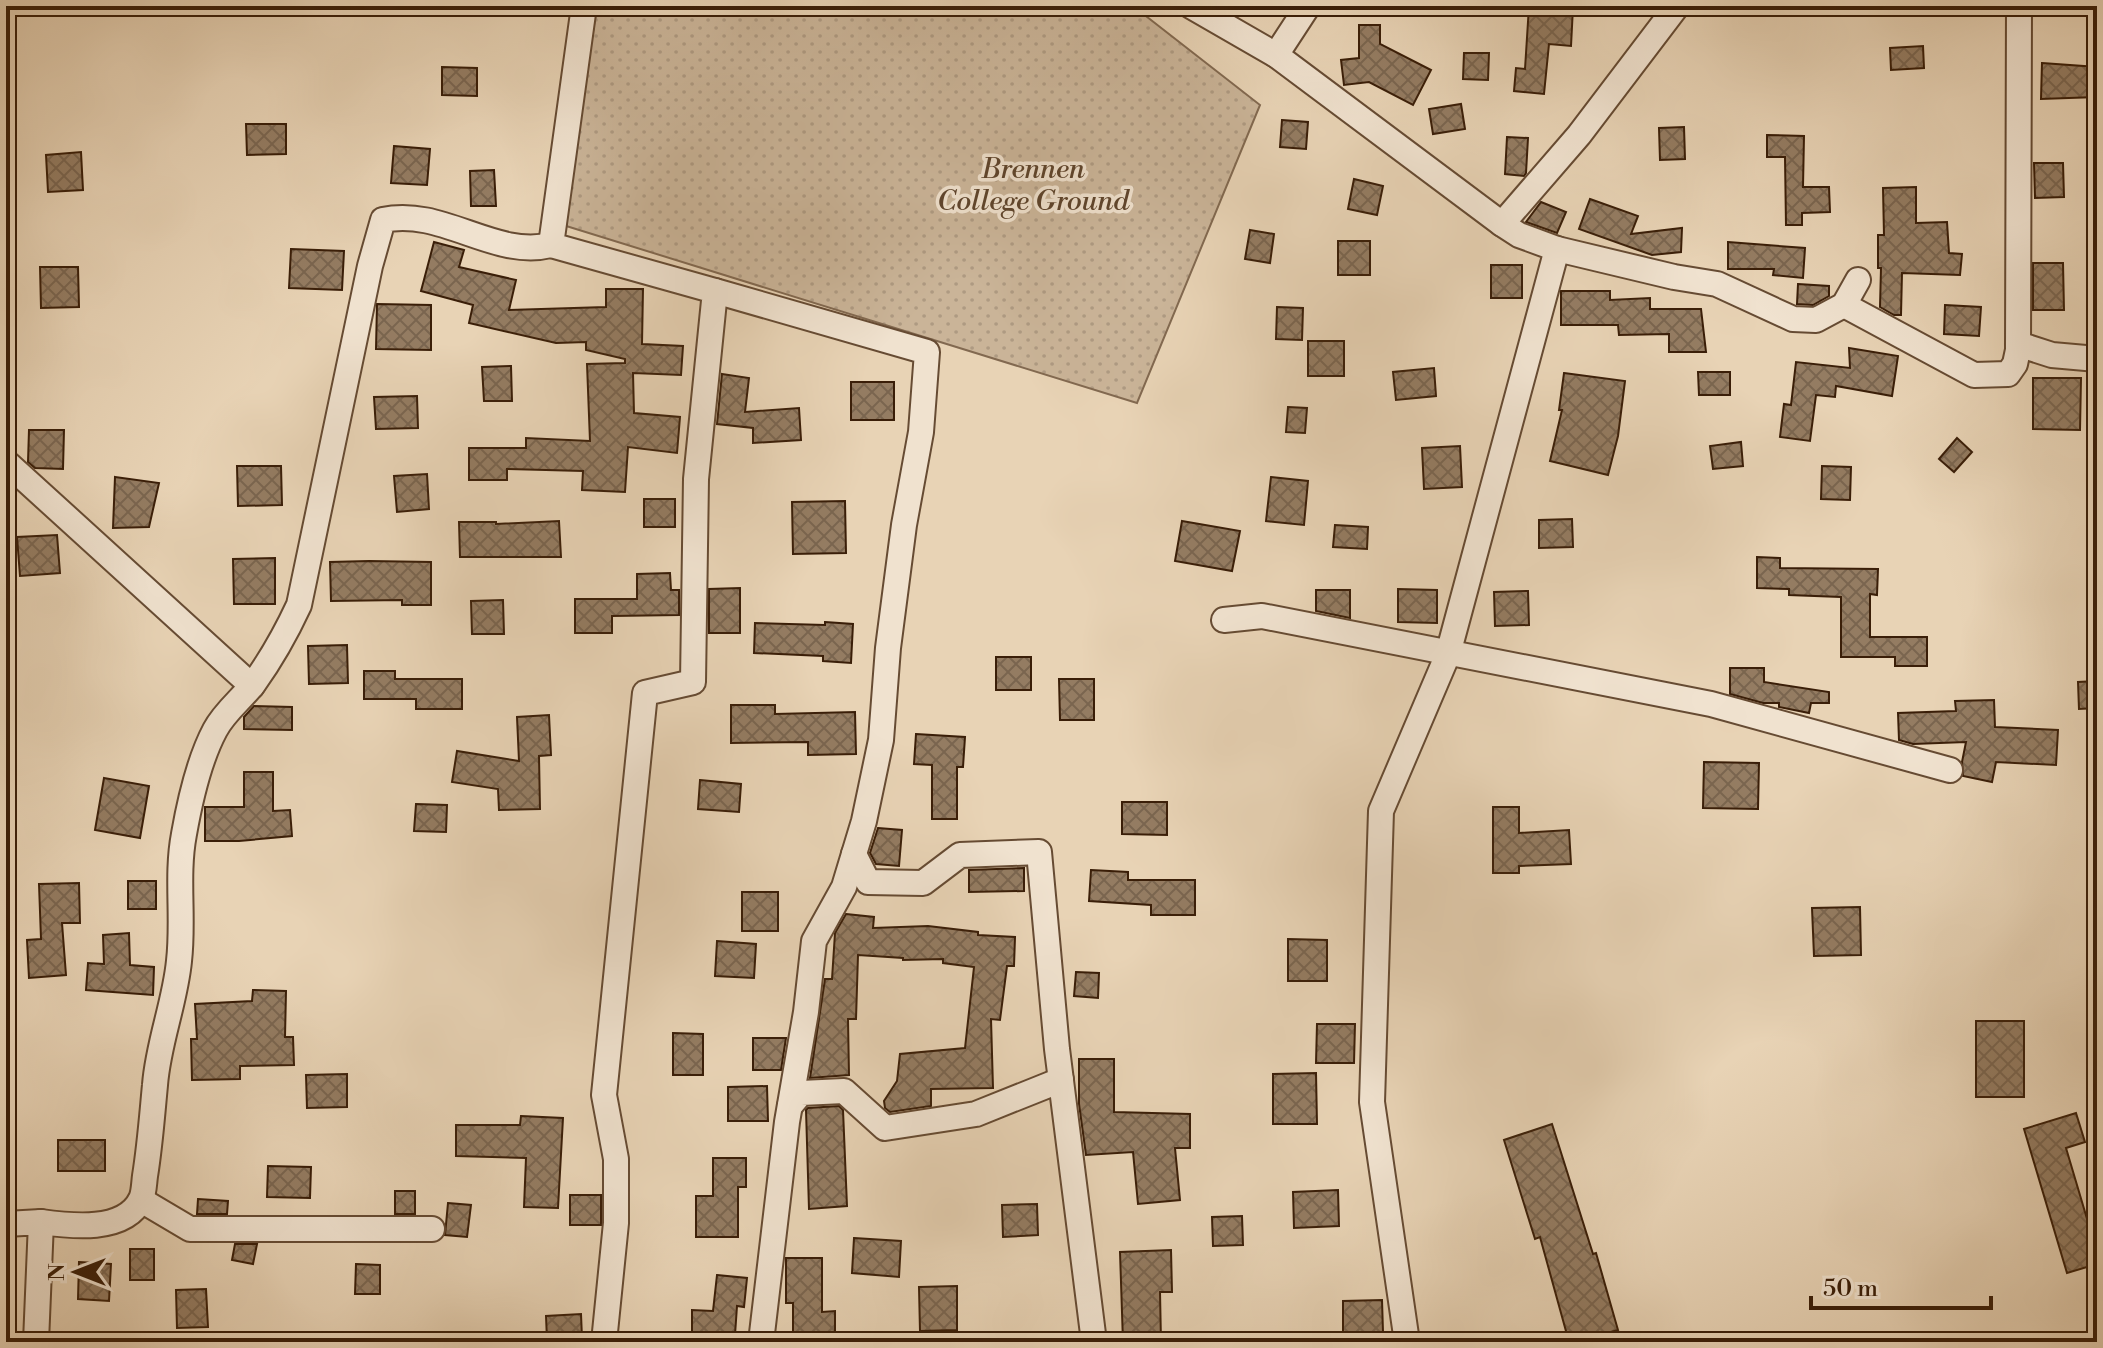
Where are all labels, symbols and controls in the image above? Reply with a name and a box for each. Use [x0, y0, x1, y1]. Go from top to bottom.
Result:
park label: Brennen College Ground [937, 152, 1130, 219]
north arrow [36, 1232, 116, 1312]
scale bar [1811, 1260, 1991, 1310]
text: N [44, 1263, 71, 1281]
text: 50 m [1823, 1274, 1878, 1304]

